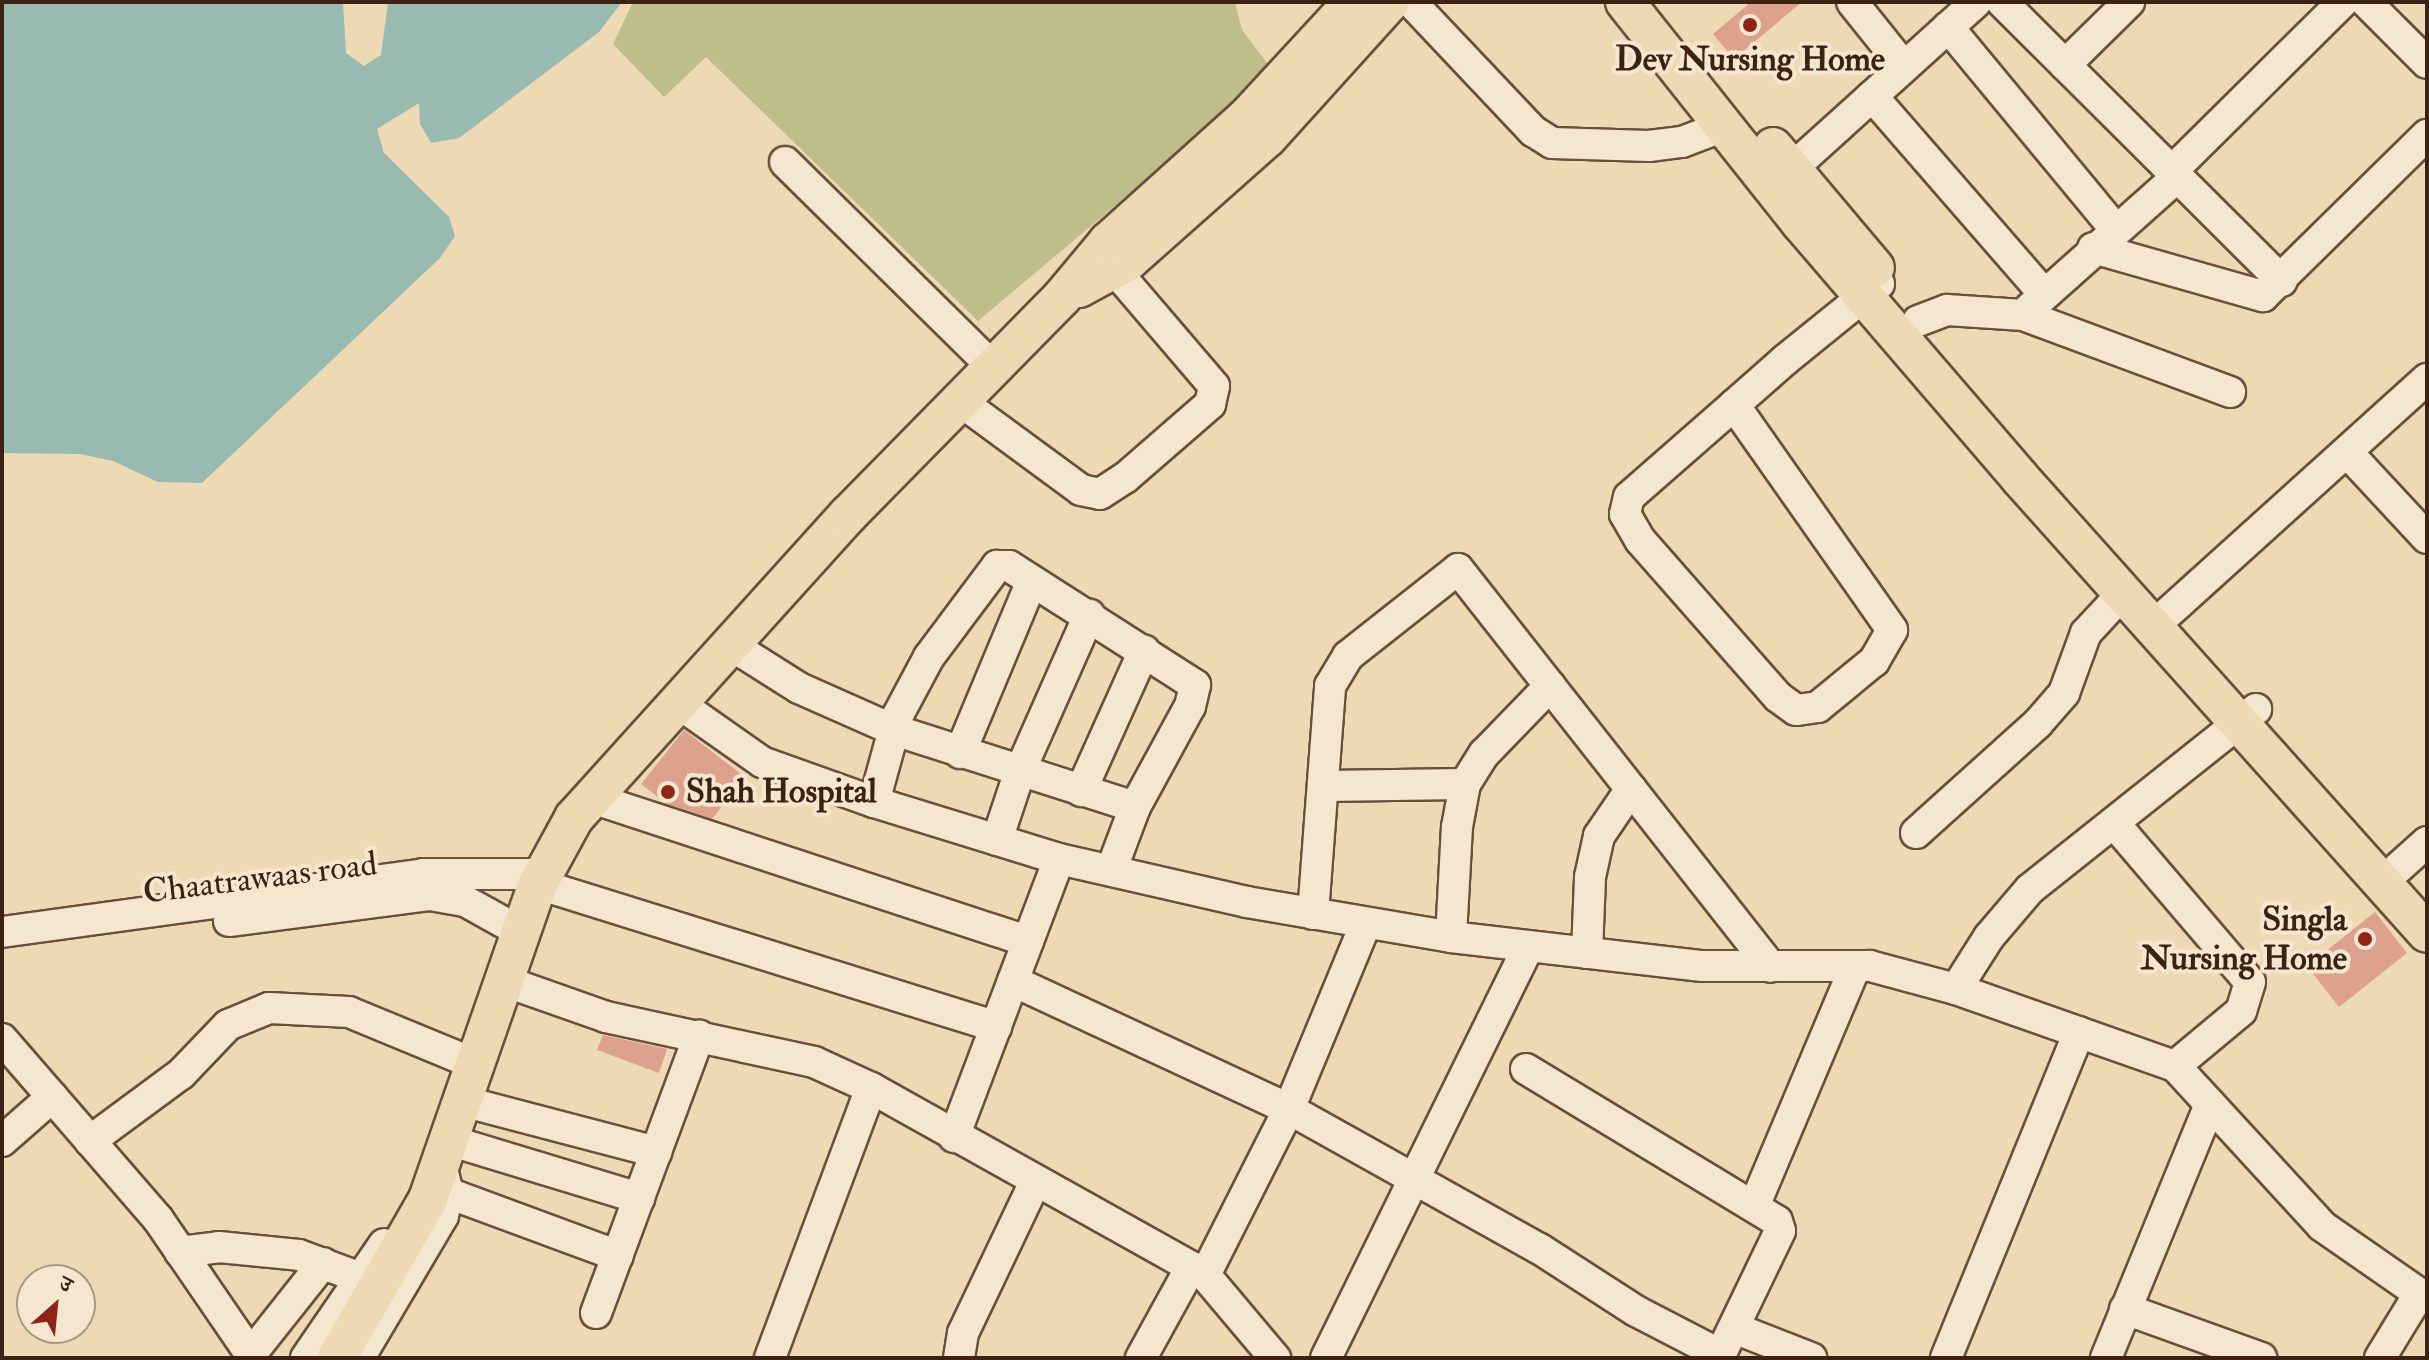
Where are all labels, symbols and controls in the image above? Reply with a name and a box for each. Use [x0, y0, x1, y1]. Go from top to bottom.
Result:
marker: Dev Nursing Home [1739, 14, 1761, 36]
place label: Dev Nursing Home [1615, 40, 1885, 80]
place label: Shah Hospital [686, 772, 877, 812]
marker: Shah Hospital [657, 781, 679, 803]
street label: Chaatrawaas road [141, 843, 379, 913]
place label: Singla Nursing Home [2141, 899, 2347, 978]
marker: Singla Nursing Home [2354, 928, 2376, 950]
north arrow [16, 1264, 96, 1344]
text: उ [55, 1269, 77, 1299]

